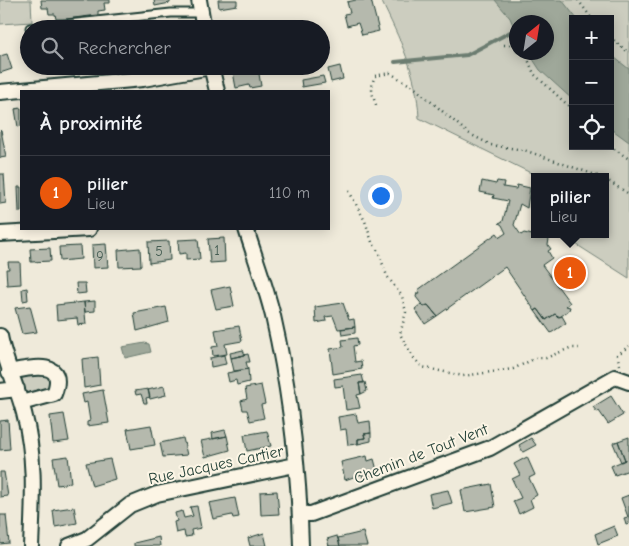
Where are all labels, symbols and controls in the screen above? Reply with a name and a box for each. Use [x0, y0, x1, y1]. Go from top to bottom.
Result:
north arrow [509, 15, 554, 60]
map controls [569, 15, 614, 150]
button: + [569, 15, 614, 60]
search box [20, 20, 330, 75]
icon: search [38, 34, 66, 62]
text: Rechercher [78, 37, 171, 59]
button: − [569, 60, 614, 105]
button: locate [569, 105, 614, 150]
text: À proximité [40, 111, 142, 135]
text: pilier [87, 173, 128, 195]
popup [531, 173, 609, 238]
your location [368, 183, 394, 209]
text: 1 [53, 184, 59, 202]
text: 110 m [269, 184, 310, 202]
text: pilier [550, 186, 590, 208]
text: Lieu [87, 195, 115, 213]
text: Lieu [550, 208, 578, 226]
house number: 1 [214, 242, 220, 259]
house number: 5 [155, 243, 163, 260]
house number: 9 [96, 248, 104, 265]
pin: 1 [554, 254, 586, 292]
street label: Chemin de Tout Vent [352, 420, 491, 488]
street label: Rue Jacques Cartier [147, 442, 286, 488]

